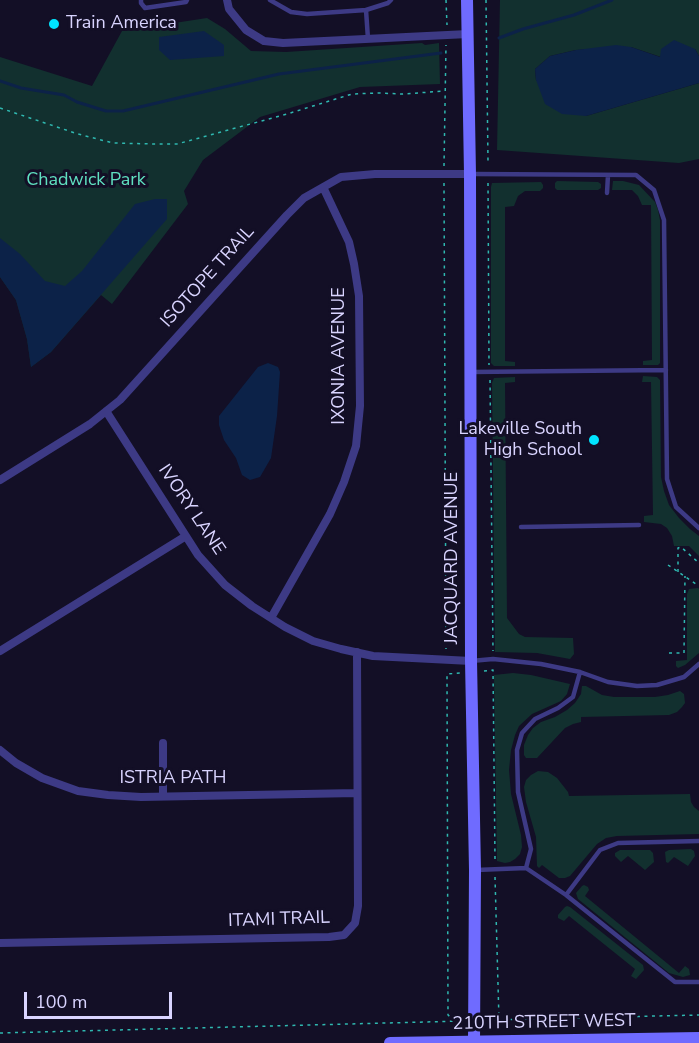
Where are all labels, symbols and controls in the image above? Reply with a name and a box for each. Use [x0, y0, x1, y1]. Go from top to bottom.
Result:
place label: Train America [66, 13, 177, 35]
marker: Train America [47, 17, 61, 31]
park label: Chadwick Park [26, 170, 146, 192]
street label: ISOTOPE TRAIL [157, 222, 259, 332]
street label: IXONIA AVENUE [329, 287, 351, 425]
place label: Lakeville South High School [459, 419, 582, 462]
marker: Lakeville South High School [587, 433, 601, 447]
street label: IVORY LANE [153, 461, 229, 559]
street label: JACQUARD AVENUE [442, 472, 464, 644]
street label: ISTRIA PATH [119, 768, 227, 790]
street label: ITAMI TRAIL [228, 907, 330, 933]
scale bar [27, 980, 176, 1018]
text: 100 m [35, 990, 87, 1014]
street label: 210TH STREET WEST [452, 1011, 636, 1035]

